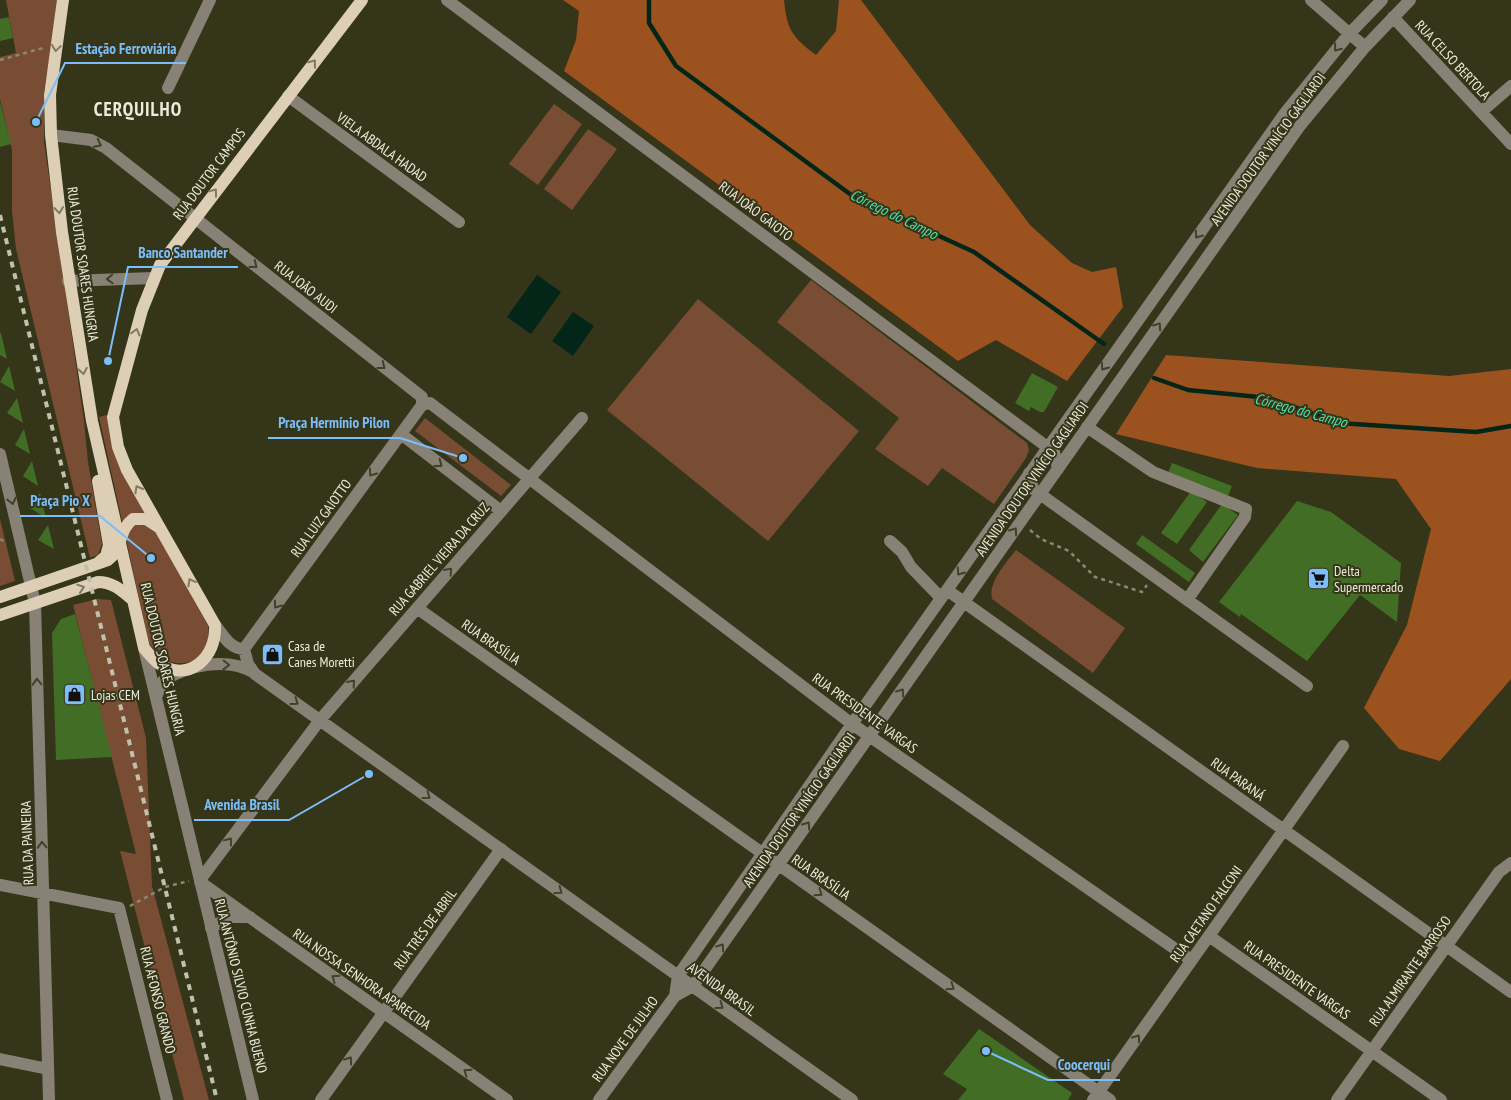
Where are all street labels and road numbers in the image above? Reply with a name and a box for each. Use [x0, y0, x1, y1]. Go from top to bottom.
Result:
street label: RUA CELSO BERTOLA [1411, 16, 1495, 104]
street label: AVENIDA DOUTOR VINÍCIO GAGLIARDI [1206, 69, 1330, 229]
street label: VIELA ABDALA HADAD [332, 108, 431, 186]
street label: RUA DOUTOR CAMPOS [169, 125, 249, 223]
street label: RUA JOÃO GAIOTO [715, 177, 797, 245]
street label: RUA DOUTOR SOARES HUNGRIA [63, 185, 103, 343]
street label: RUA JOÃO AUDI [271, 257, 341, 317]
street label: AVENIDA DOUTOR VINÍCIO GAGLIARDI [972, 398, 1092, 560]
street label: RUA LUIZ GAIOTTO [287, 475, 356, 561]
street label: RUA GABRIEL VIEIRA DA CRUZ [385, 499, 493, 619]
street label: RUA DOUTOR SOARES HUNGRIA [137, 581, 189, 737]
street label: RUA BRASÍLIA [458, 615, 524, 669]
street label: RUA PRESIDENTE VARGAS [809, 669, 921, 757]
street label: AVENIDA DOUTOR VINÍCIO GAGLIARDI [739, 729, 859, 891]
street label: RUA PARANÁ [1207, 753, 1269, 805]
street label: RUA DA PAINEIRA [17, 800, 37, 886]
street label: RUA BRASÍLIA [788, 850, 854, 904]
street label: RUA CAETANO FALCONI [1166, 862, 1246, 966]
street label: RUA TRÊS DE ABRIL [390, 885, 461, 973]
street label: RUA ANTÔNIO SILVIO CUNHA BUENO [211, 897, 271, 1075]
street label: RUA ALMIRANTE BARROSO [1365, 912, 1455, 1030]
street label: RUA NOSSA SENHORA APARECIDA [290, 925, 435, 1034]
street label: RUA PRESIDENTE VARGAS [1240, 937, 1354, 1023]
street label: RUA AFONSO GRANDO [136, 945, 180, 1056]
street label: AVENIDA BRASIL [684, 958, 760, 1020]
street label: RUA NOVE DE JULHO [588, 992, 662, 1085]

